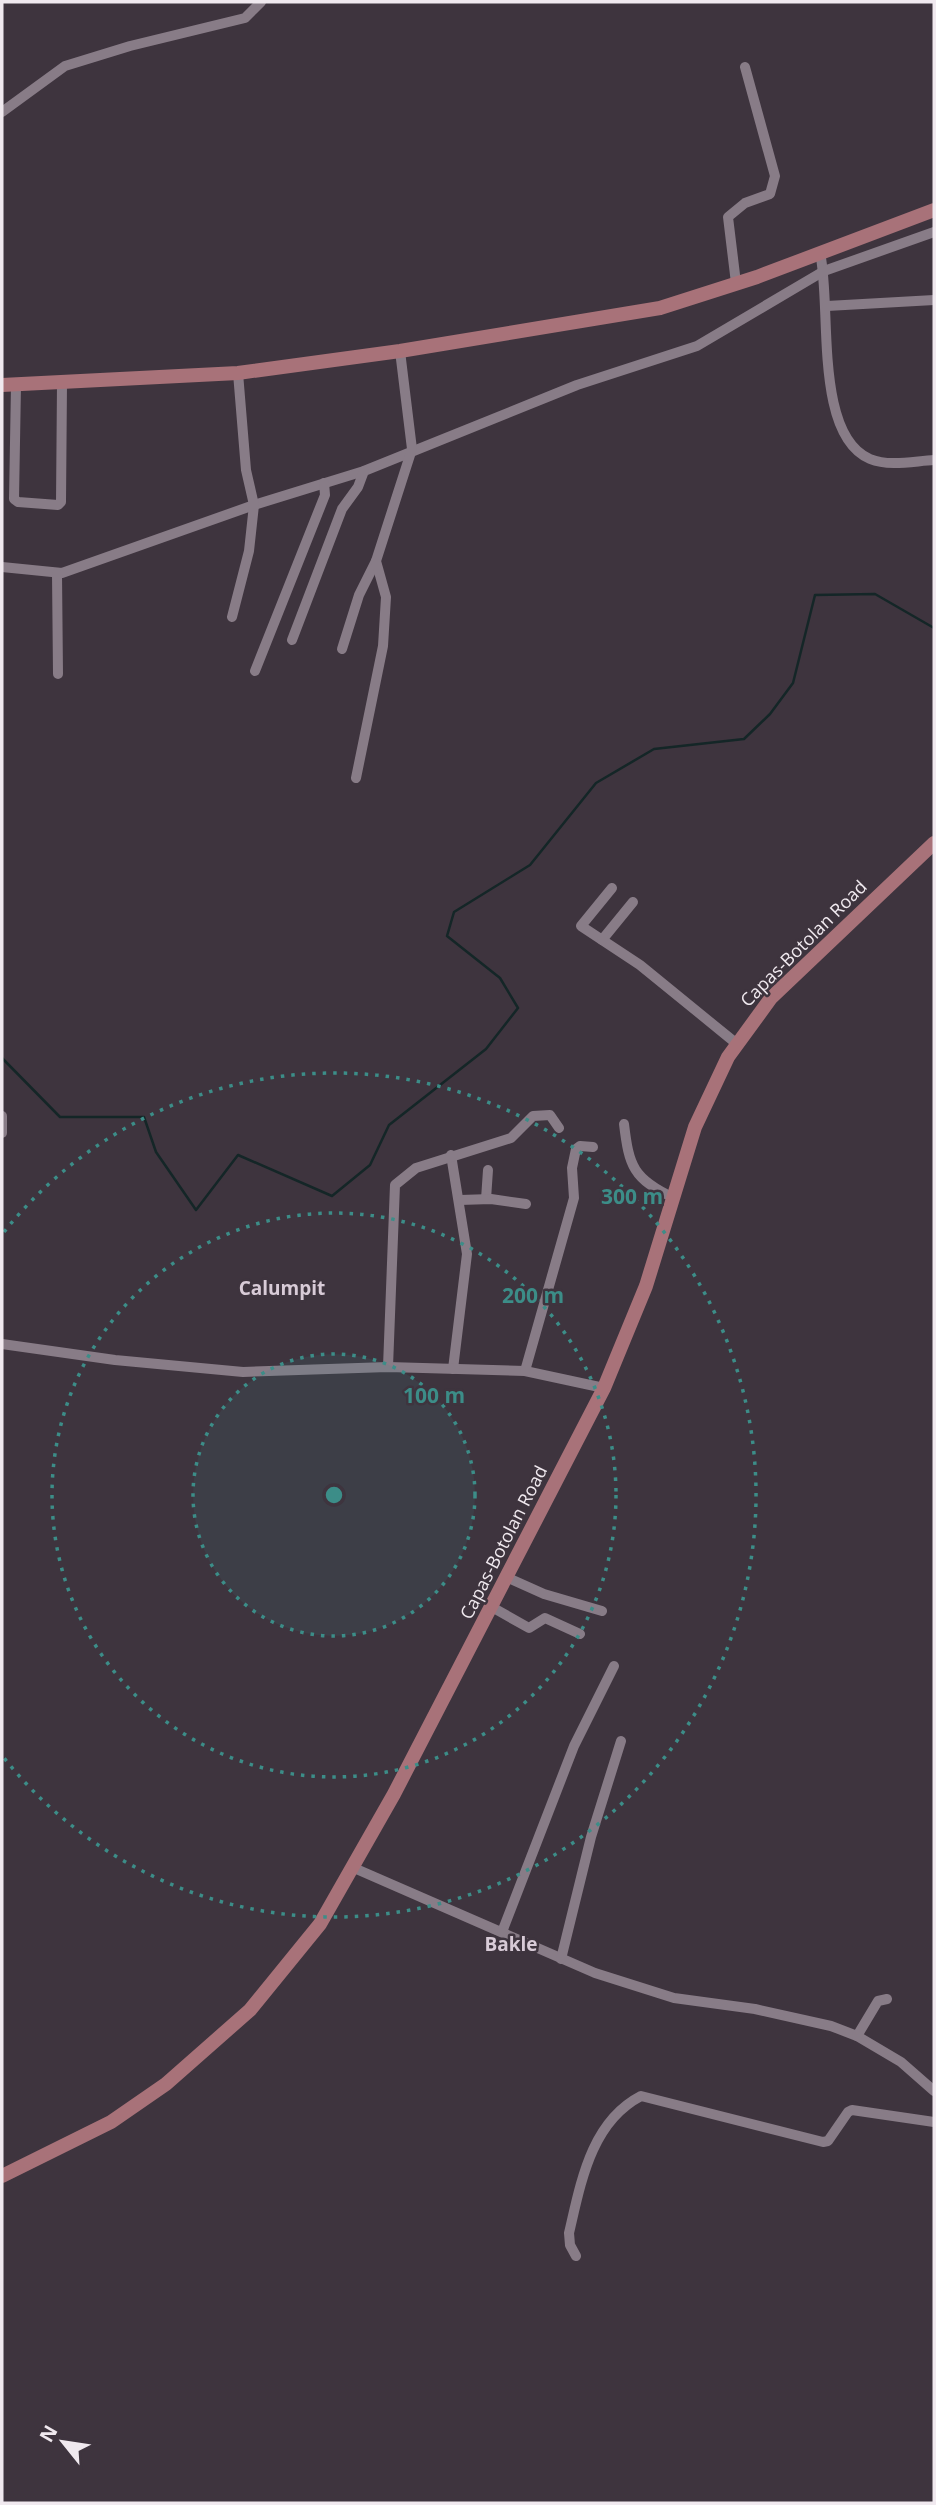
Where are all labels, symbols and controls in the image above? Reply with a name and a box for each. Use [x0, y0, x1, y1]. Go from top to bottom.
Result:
street label: Capas-Botolan Road [735, 875, 871, 1011]
text: 300 m [601, 1182, 663, 1210]
district label: Calumpit [239, 1275, 325, 1301]
text: 200 m [502, 1281, 564, 1309]
text: 100 m [403, 1381, 465, 1409]
street label: Capas-Botolan Road [454, 1461, 552, 1623]
centre of rings [322, 1483, 346, 1507]
district label: Bakle [484, 1931, 538, 1957]
north arrow [28, 2407, 98, 2477]
text: N [33, 2420, 63, 2447]

